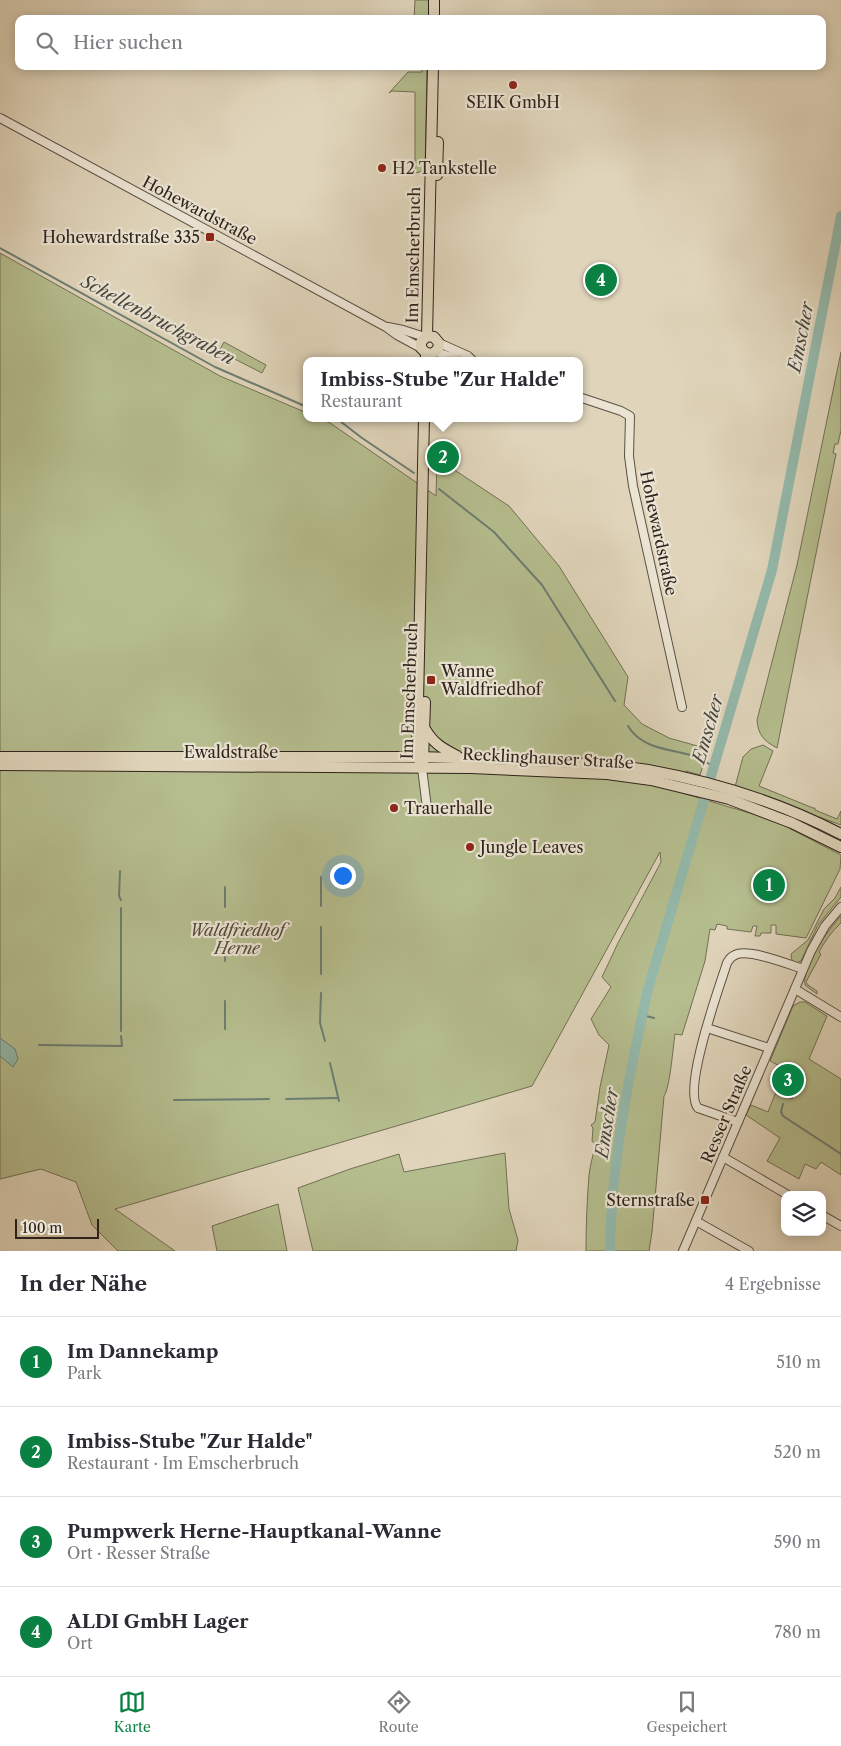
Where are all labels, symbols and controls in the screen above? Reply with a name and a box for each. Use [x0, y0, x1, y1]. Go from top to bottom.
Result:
search box [15, 15, 826, 70]
icon: search [33, 29, 61, 57]
text: Hier suchen [73, 31, 183, 54]
marker: SEIK GmbH [507, 79, 519, 91]
place label: SEIK GmbH [466, 92, 560, 112]
place label: H2 Tankstelle [392, 158, 497, 178]
marker: H2 Tankstelle [376, 162, 388, 174]
street label: Hohewardstraße [139, 171, 261, 249]
street label: Im Emscherbruch [402, 186, 424, 324]
place label: Hohewardstraße 335 [42, 227, 200, 247]
marker: Hohewardstraße 335 [204, 231, 216, 243]
pin: 4 [585, 261, 617, 299]
water label: Schellenbruchgraben [76, 270, 239, 370]
water label: Emscher [783, 299, 819, 376]
popup [303, 357, 583, 422]
text: Imbiss-Stube "Zur Halde" [320, 368, 566, 391]
text: Restaurant [320, 391, 402, 411]
pin: 2 [427, 438, 459, 476]
street label: Hohewardstraße [636, 469, 682, 597]
street label: Im Emscherbruch [397, 622, 421, 760]
place label: Wanne Waldfriedhof [440, 661, 544, 699]
marker: Wanne Waldfriedhof [425, 674, 437, 686]
water label: Emscher [687, 690, 729, 768]
street label: Ewaldstraße [184, 742, 278, 762]
street label: Recklinghauser Straße [462, 744, 634, 772]
place label: Trauerhalle [404, 798, 493, 818]
marker: Trauerhalle [388, 802, 400, 814]
place label: Jungle Leaves [477, 837, 583, 857]
marker: Jungle Leaves [464, 841, 476, 853]
your location [330, 863, 356, 889]
pin: 1 [753, 866, 785, 904]
park label: Waldfriedhof Herne [190, 920, 290, 958]
pin: 3 [772, 1061, 804, 1099]
street label: Resser Straße [696, 1062, 756, 1166]
water label: Emscher [590, 1085, 624, 1162]
place label: Sternstraße [606, 1190, 695, 1210]
map controls [781, 1191, 826, 1236]
button: layers [781, 1191, 826, 1236]
marker: Sternstraße [699, 1194, 711, 1206]
scale bar [15, 1216, 99, 1239]
text: 100 m [22, 1219, 62, 1237]
text: In der Nähe [20, 1271, 147, 1296]
text: 4 Ergebnisse [725, 1274, 821, 1294]
text: Im Dannekamp [67, 1340, 218, 1363]
text: 1 [32, 1352, 40, 1372]
text: 510 m [776, 1352, 821, 1372]
text: Park [67, 1363, 102, 1383]
text: Imbiss-Stube "Zur Halde" [67, 1430, 312, 1453]
text: 2 [31, 1442, 41, 1462]
text: 520 m [774, 1442, 821, 1462]
text: Restaurant · Im Emscherbruch [67, 1453, 299, 1473]
text: Pumpwerk Herne-Hauptkanal-Wanne [67, 1520, 441, 1543]
text: 3 [31, 1532, 41, 1552]
text: 590 m [774, 1532, 821, 1552]
text: Ort · Resser Straße [67, 1543, 210, 1563]
text: ALDI GmbH Lager [67, 1610, 249, 1633]
text: 4 [31, 1622, 41, 1642]
text: 780 m [774, 1622, 821, 1642]
text: Ort [67, 1633, 93, 1653]
tab: Karte [114, 1688, 151, 1736]
tab: Route [379, 1688, 419, 1736]
tab: Gespeichert [646, 1688, 727, 1736]

